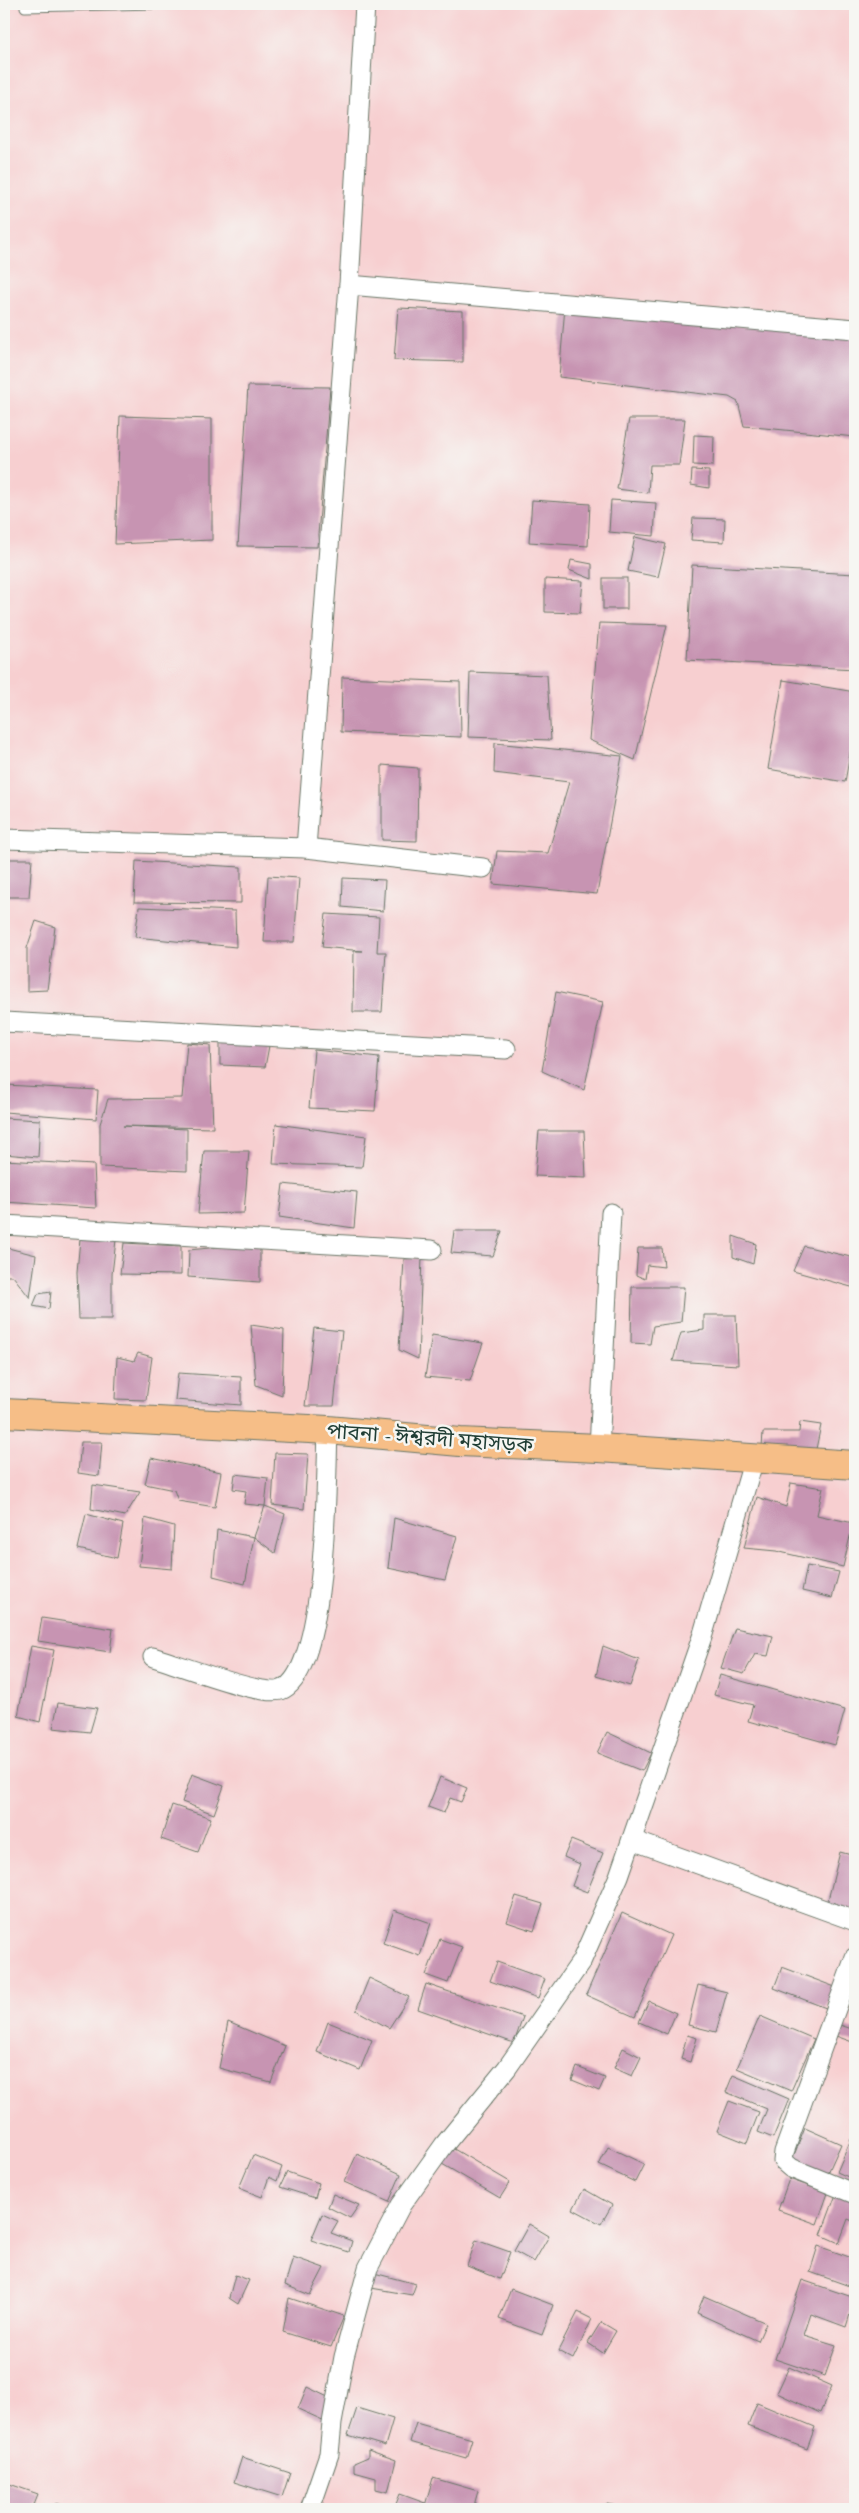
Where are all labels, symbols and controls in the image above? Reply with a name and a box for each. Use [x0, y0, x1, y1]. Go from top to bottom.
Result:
street label: পাবনা - ঈশ্বরদী মহাসড়ক [326, 1418, 535, 1458]

